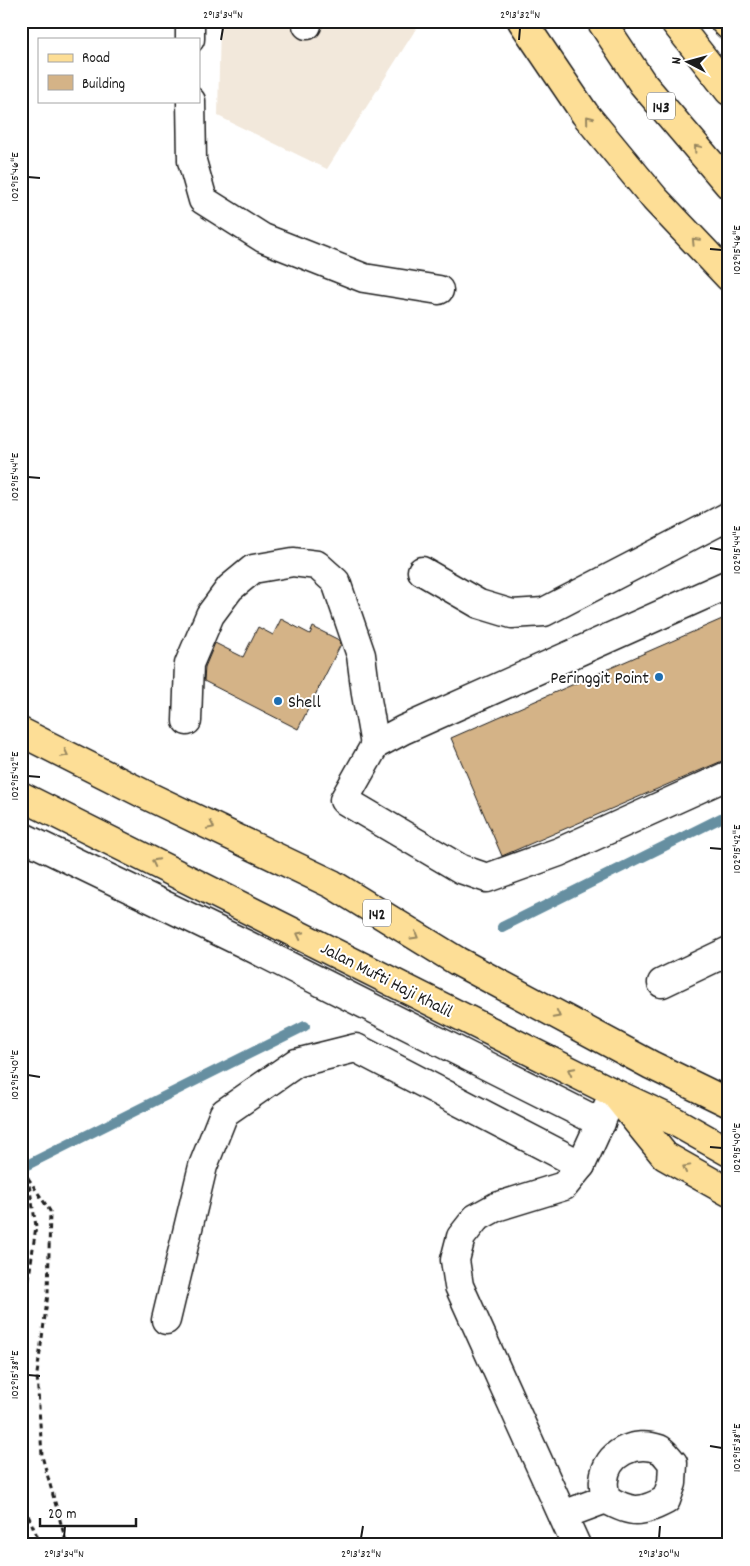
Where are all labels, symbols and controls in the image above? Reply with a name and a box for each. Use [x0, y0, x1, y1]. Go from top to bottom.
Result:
text: 2°13'34"N [203, 7, 243, 24]
text: 2°13'32"N [500, 7, 540, 24]
legend [38, 38, 200, 102]
north arrow [662, 38, 712, 88]
text: Road [82, 48, 110, 70]
text: N [667, 56, 687, 65]
text: Building [82, 74, 125, 96]
road number: 143 [647, 92, 675, 120]
one-way arrow [586, 116, 594, 125]
one-way arrow [694, 144, 703, 153]
text: 102°15'46"E [7, 152, 24, 202]
text: 102°15'46"E [729, 225, 746, 275]
one-way arrow [692, 238, 701, 247]
text: 102°15'44"E [7, 452, 24, 501]
text: 102°15'44"E [729, 525, 746, 574]
place label: Peringgit Point [550, 667, 649, 692]
marker: Peringgit Point [653, 671, 665, 683]
place label: Shell [288, 691, 321, 716]
marker: Shell [272, 695, 284, 707]
one-way arrow [60, 748, 69, 758]
text: 102°15'42"E [7, 751, 24, 800]
one-way arrow [206, 819, 215, 830]
text: 102°15'42"E [729, 824, 746, 873]
one-way arrow [151, 858, 160, 869]
road number: 142 [363, 900, 391, 926]
one-way arrow [410, 929, 419, 939]
one-way arrow [296, 931, 305, 941]
street label: Jalan Mufti Haji Khalil [315, 937, 457, 1026]
one-way arrow [552, 1009, 561, 1019]
text: 102°15'40"E [7, 1049, 24, 1100]
one-way arrow [567, 1067, 576, 1077]
text: 102°15'40"E [729, 1122, 746, 1173]
one-way arrow [683, 1164, 692, 1174]
text: 102°15'38"E [7, 1350, 24, 1399]
text: 102°15'38"E [729, 1423, 746, 1472]
scale bar [40, 1496, 136, 1528]
text: 20 m [48, 1504, 76, 1526]
text: 2°13'34"N [44, 1546, 84, 1563]
text: 2°13'32"N [341, 1546, 381, 1563]
text: 2°13'30"N [638, 1546, 680, 1563]

